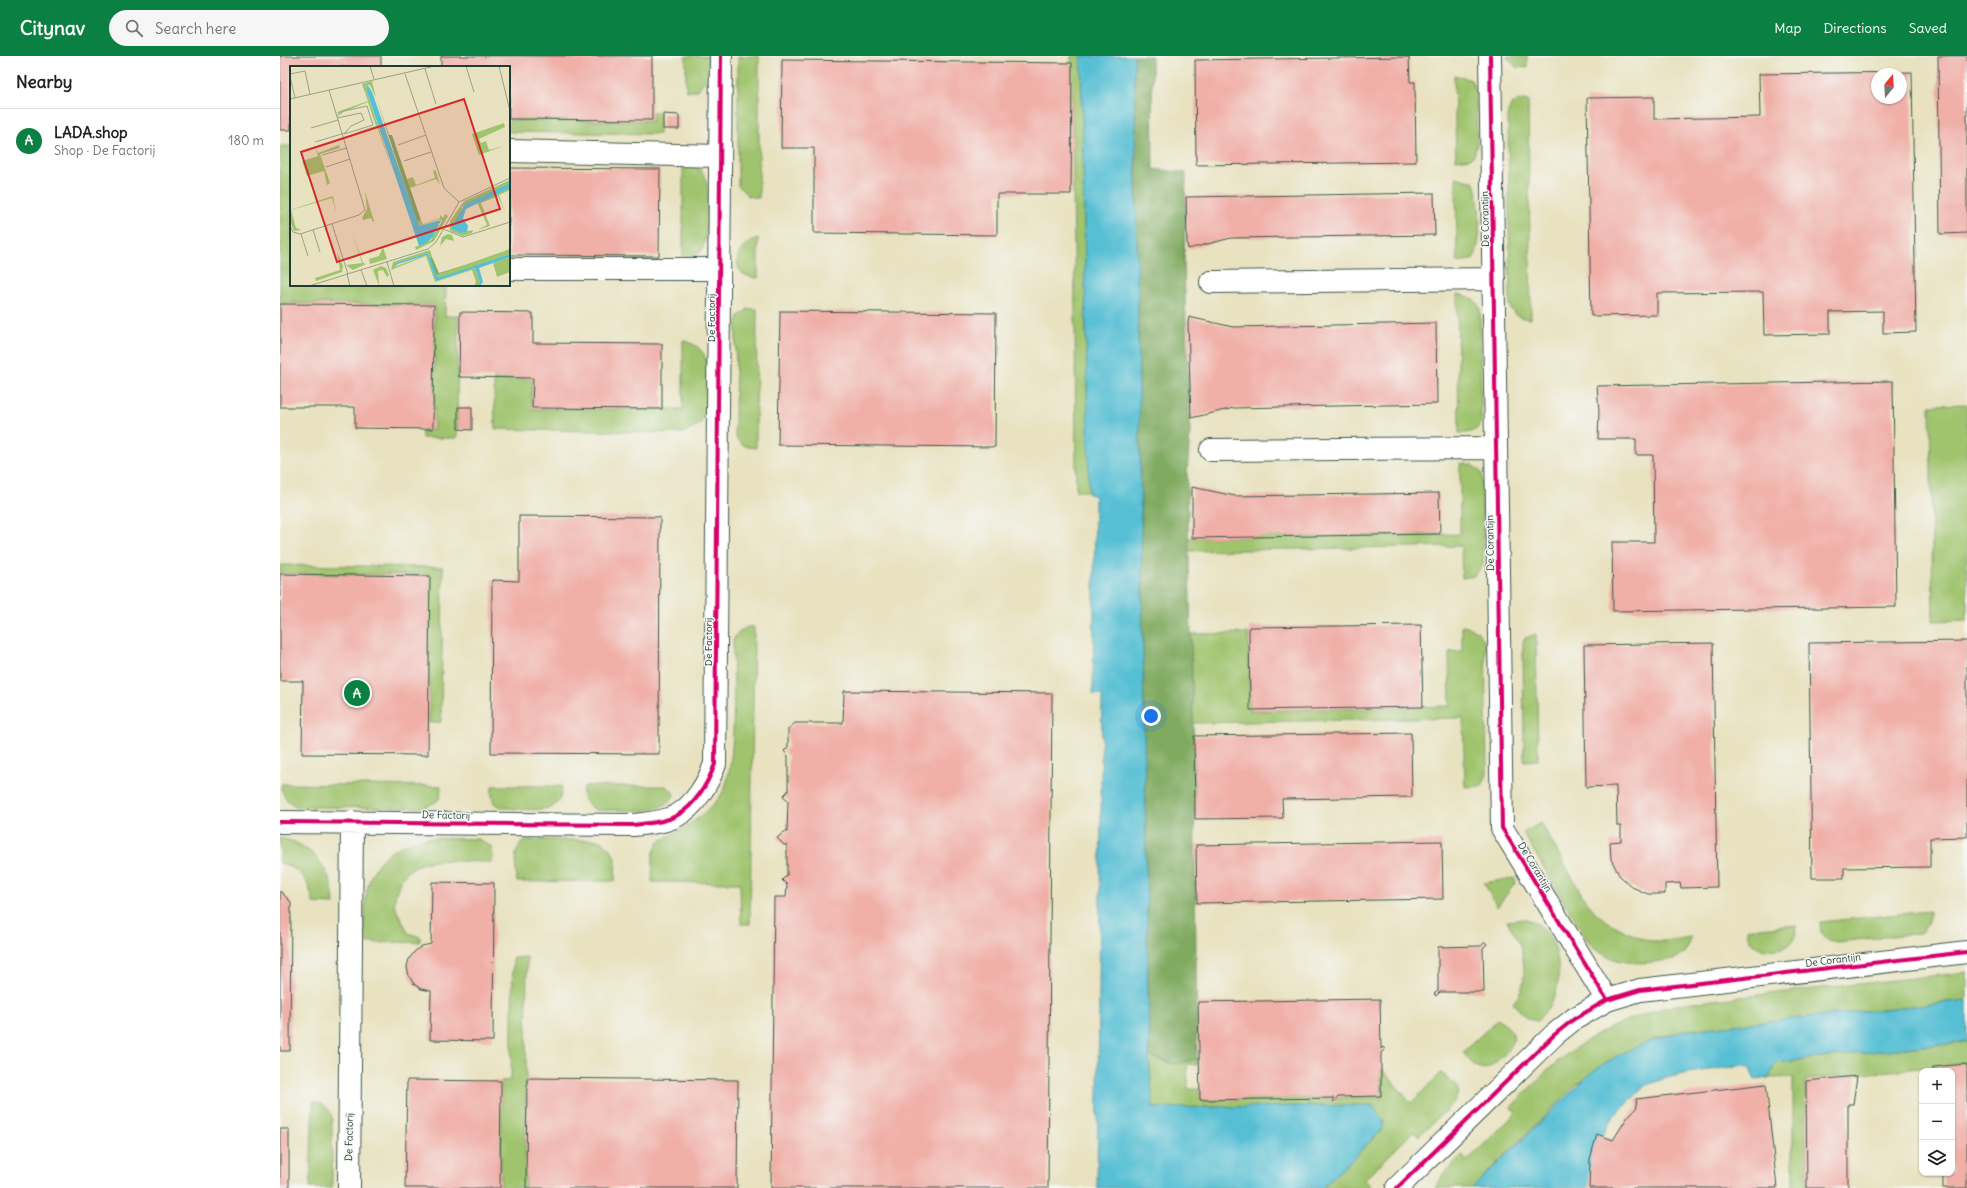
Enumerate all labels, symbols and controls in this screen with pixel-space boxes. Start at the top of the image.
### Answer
search box [109,10,389,46]
text: Citynav [20,16,85,40]
icon: search [123,17,145,39]
text: Search here [155,19,236,38]
text: Map [1774,19,1801,37]
text: Directions [1823,19,1887,37]
text: Saved [1909,19,1947,37]
inset map [290,66,510,286]
north arrow [1871,68,1907,104]
text: Nearby [16,71,72,93]
text: LADA.shop [54,123,128,142]
text: A [25,132,33,149]
text: 180 m [228,132,264,149]
text: Shop · De Factorij [54,142,155,159]
street label: De Corantijn [1478,191,1492,247]
street label: De Factorij [705,294,718,342]
street label: De Corantijn [1483,515,1497,571]
street label: De Factorij [702,618,715,666]
pin: A [344,678,370,708]
your location [1141,706,1161,726]
street label: De Factorij [422,808,470,822]
street label: De Corantijn [1515,840,1555,895]
street label: De Corantijn [1804,950,1862,970]
map controls [1919,1068,1955,1176]
button: + [1919,1068,1955,1104]
button: − [1919,1104,1955,1140]
street label: De Factorij [342,1113,356,1161]
button: layers [1919,1140,1955,1176]

